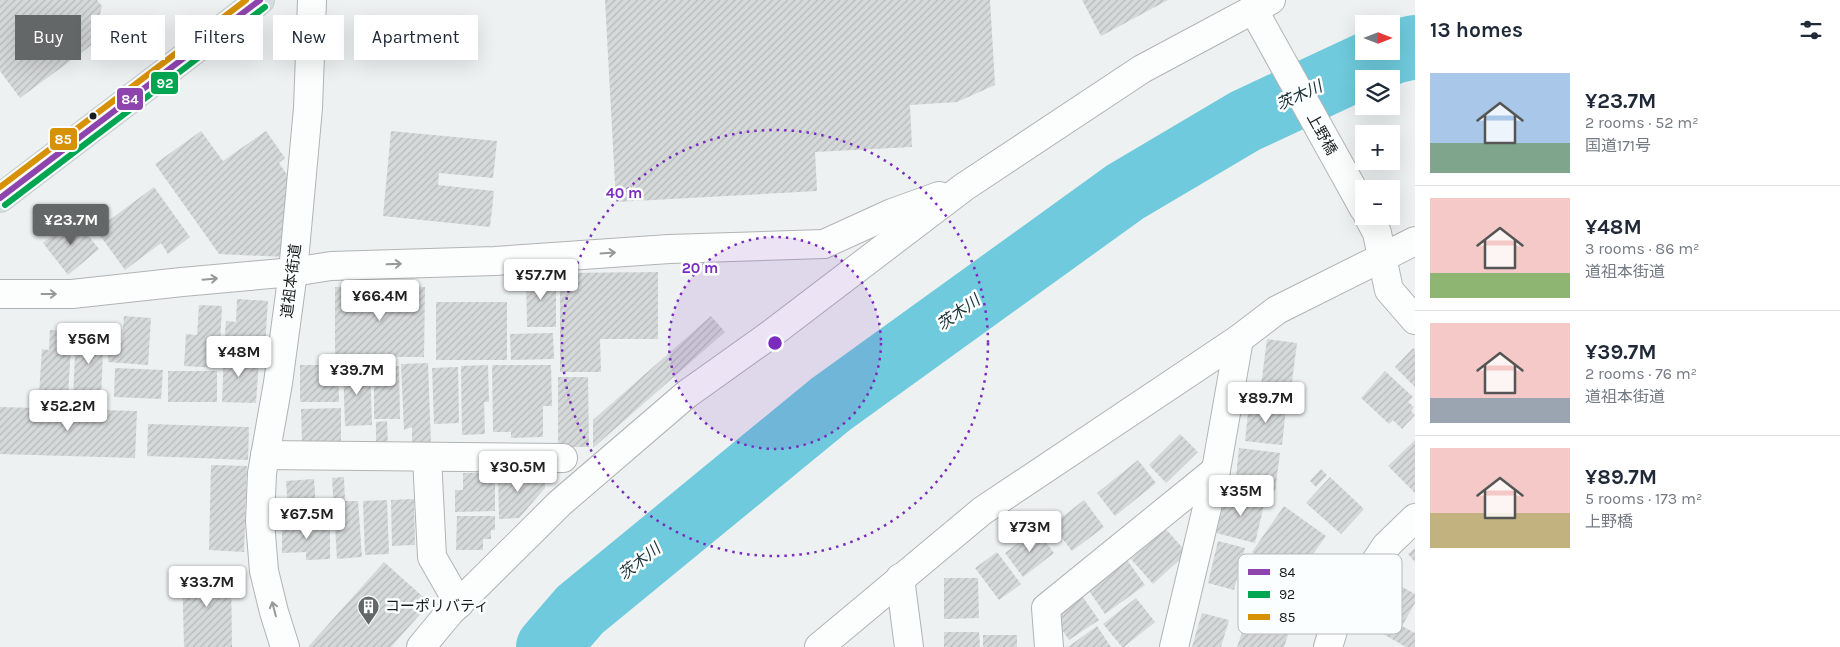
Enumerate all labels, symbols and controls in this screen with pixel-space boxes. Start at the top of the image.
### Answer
chip: Buy [15,15,81,60]
chip: Rent [91,15,165,60]
chip: Filters [175,15,263,60]
chip: New [273,15,344,60]
chip: Apartment [354,15,478,60]
north arrow [1355,15,1400,60]
map controls [1355,15,1400,225]
icon: filters [1797,16,1825,44]
text: 13 homes [1430,18,1523,42]
button: layers [1355,70,1400,115]
line badge: 92 [150,71,179,95]
text: 92 [156,75,174,92]
water label: 茨木川 [1273,76,1327,114]
line badge: 84 [116,87,144,111]
text: ¥23.7M [1585,89,1656,113]
text: 84 [121,91,139,108]
icon: home [1470,93,1530,153]
street label: 上野橋 [1303,110,1341,158]
unlabelled marker [88,111,98,121]
text: 2 rooms · 52 m² [1585,113,1699,132]
button: + [1355,125,1400,170]
line badge: 85 [49,127,78,151]
text: 85 [54,131,72,148]
text: 国道171号 [1585,136,1651,155]
button: − [1355,180,1400,225]
text: 40 m [606,184,642,202]
pin: ¥23.7M [30,204,112,246]
text: ¥23.7M [44,210,98,229]
text: ¥48M [1585,215,1642,239]
icon: home [1470,218,1530,278]
text: 3 rooms · 86 m² [1585,239,1700,258]
street label: 道祖本街道 [277,243,305,319]
one-way arrow [600,249,616,258]
pin: ¥57.7M [500,258,582,301]
one-way arrow [385,259,401,269]
text: 20 m [682,259,718,277]
text: 道祖本街道 [1585,262,1665,281]
text: ¥57.7M [515,265,567,284]
one-way arrow [202,275,218,284]
pin: ¥66.4M [339,280,421,322]
text: ¥66.4M [352,286,408,305]
one-way arrow [40,289,57,299]
water label: 茨木川 [933,289,985,334]
pin: ¥56M [59,322,119,365]
text: ¥56M [68,329,110,348]
centre of rings [766,334,784,352]
pin: ¥48M [209,336,269,378]
text: ¥39.7M [1585,340,1657,364]
text: ¥48M [217,342,261,361]
icon: home [1470,343,1530,403]
pin: ¥39.7M [316,354,398,396]
text: ¥39.7M [330,360,384,379]
text: 2 rooms · 76 m² [1585,364,1697,383]
pin: ¥89.7M [1225,382,1307,424]
text: 道祖本街道 [1585,387,1665,406]
text: ¥89.7M [1239,388,1293,407]
pin: ¥52.2M [27,390,109,432]
text: ¥52.2M [40,396,96,415]
pin: ¥30.5M [477,450,559,493]
text: ¥30.5M [490,457,546,476]
text: ¥89.7M [1585,465,1657,489]
icon: home [1470,468,1530,528]
pin: ¥35M [1211,474,1271,517]
text: ¥35M [1220,481,1262,500]
text: 5 rooms · 173 m² [1585,489,1702,508]
pin: ¥67.5M [266,498,348,540]
text: ¥67.5M [280,504,334,523]
pin: ¥73M [1000,510,1060,553]
text: 上野橋 [1585,512,1633,531]
text: ¥73M [1009,517,1051,536]
water label: 茨木川 [615,538,665,584]
legend [1238,554,1402,634]
text: 84 [1279,564,1296,581]
pin: ¥33.7M [166,566,248,608]
text: ¥33.7M [180,572,234,591]
text: 92 [1279,586,1295,603]
building icon: コーポリバティ [357,594,381,625]
place label: コーポリバティ [385,597,489,615]
one-way arrow [268,602,278,618]
text: 85 [1279,609,1296,626]

